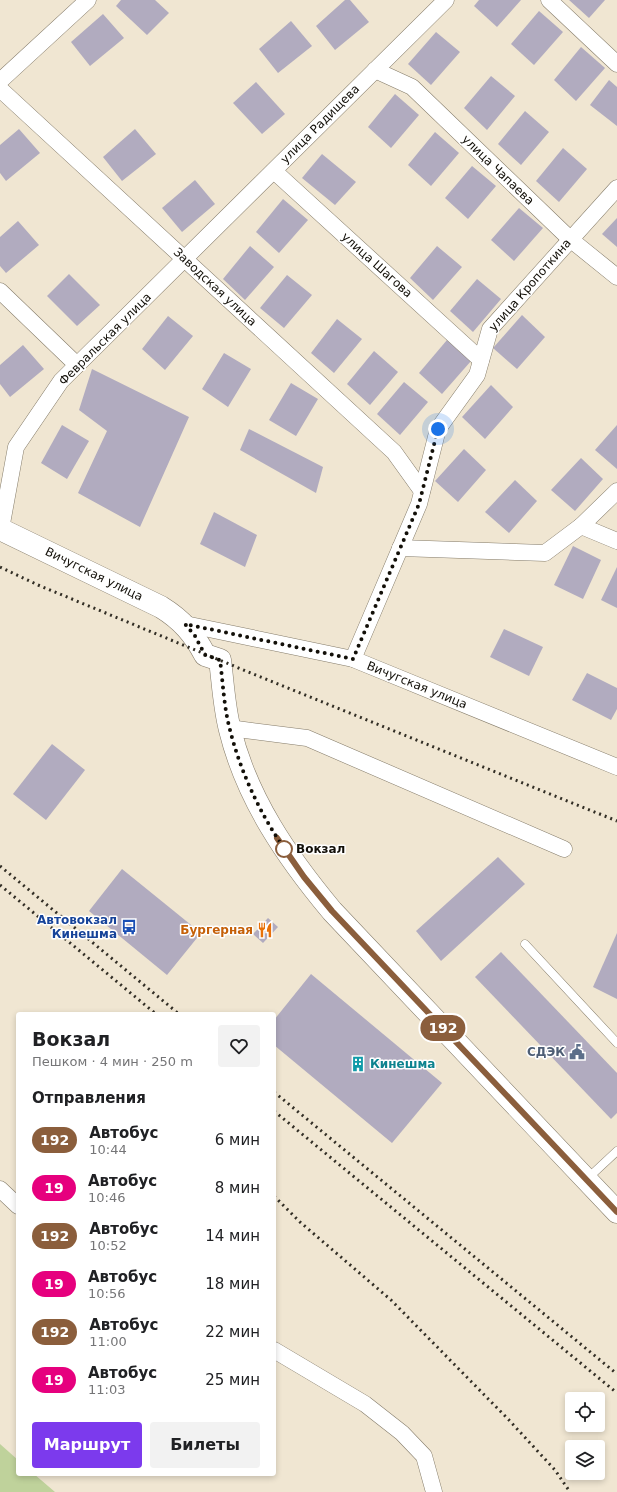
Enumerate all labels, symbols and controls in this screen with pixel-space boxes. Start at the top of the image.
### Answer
street label: улица Радищева [278,82,362,166]
street label: улица Чапаева [459,132,537,208]
street label: улица Шагова [339,230,415,300]
street label: улица Кропоткина [486,236,574,334]
street label: Заводская улица [171,245,259,329]
street label: Февральская улица [56,290,154,388]
your location [428,419,448,439]
street label: Вичугская улица [43,544,145,604]
street label: Вичугская улица [365,658,469,712]
marker: Вокзал [275,840,293,858]
place label: Вокзал [296,842,345,856]
place label: Автовокзал Кинешма [37,913,117,941]
bus stop icon: Автовокзал Кинешма [120,918,138,936]
restaurant icon: Бургерная [256,921,274,939]
place label: Бургерная [180,923,253,937]
line badge: 192 [420,1015,466,1041]
text: 192 [428,1020,458,1036]
button: heart [218,1025,260,1067]
text: Вокзал [32,1028,110,1050]
public building icon: СДЭК [568,1043,586,1061]
place label: СДЭК [527,1045,565,1059]
text: Пешком · 4 мин · 250 m [32,1054,193,1069]
building icon: Кинешма [349,1055,367,1073]
place label: Кинешма [370,1057,435,1071]
text: Отправления [32,1089,146,1107]
text: Автобус [89,1124,158,1142]
text: 6 мин [215,1131,260,1149]
text: 192 [40,1132,69,1148]
text: 10:44 [89,1142,127,1157]
text: Автобус [88,1172,157,1190]
text: 8 мин [215,1179,260,1197]
text: 19 [44,1180,64,1196]
text: 10:46 [88,1190,125,1205]
text: Автобус [89,1220,158,1238]
text: 14 мин [205,1227,260,1245]
text: 192 [40,1228,69,1244]
text: 10:52 [89,1238,127,1253]
text: Автобус [88,1268,157,1286]
text: 18 мин [205,1275,260,1293]
text: 19 [44,1276,64,1292]
text: 10:56 [88,1286,125,1301]
text: Автобус [89,1316,158,1334]
text: 22 мин [205,1323,260,1341]
text: 192 [40,1324,69,1340]
text: 11:00 [89,1334,127,1349]
text: Автобус [88,1364,157,1382]
text: 25 мин [205,1371,260,1389]
text: 19 [44,1372,64,1388]
text: 11:03 [88,1382,125,1397]
map controls [565,1392,605,1480]
button: locate [565,1392,605,1432]
button: Маршрут [32,1422,142,1468]
button: Билеты [150,1422,260,1468]
button: layers [565,1440,605,1480]

